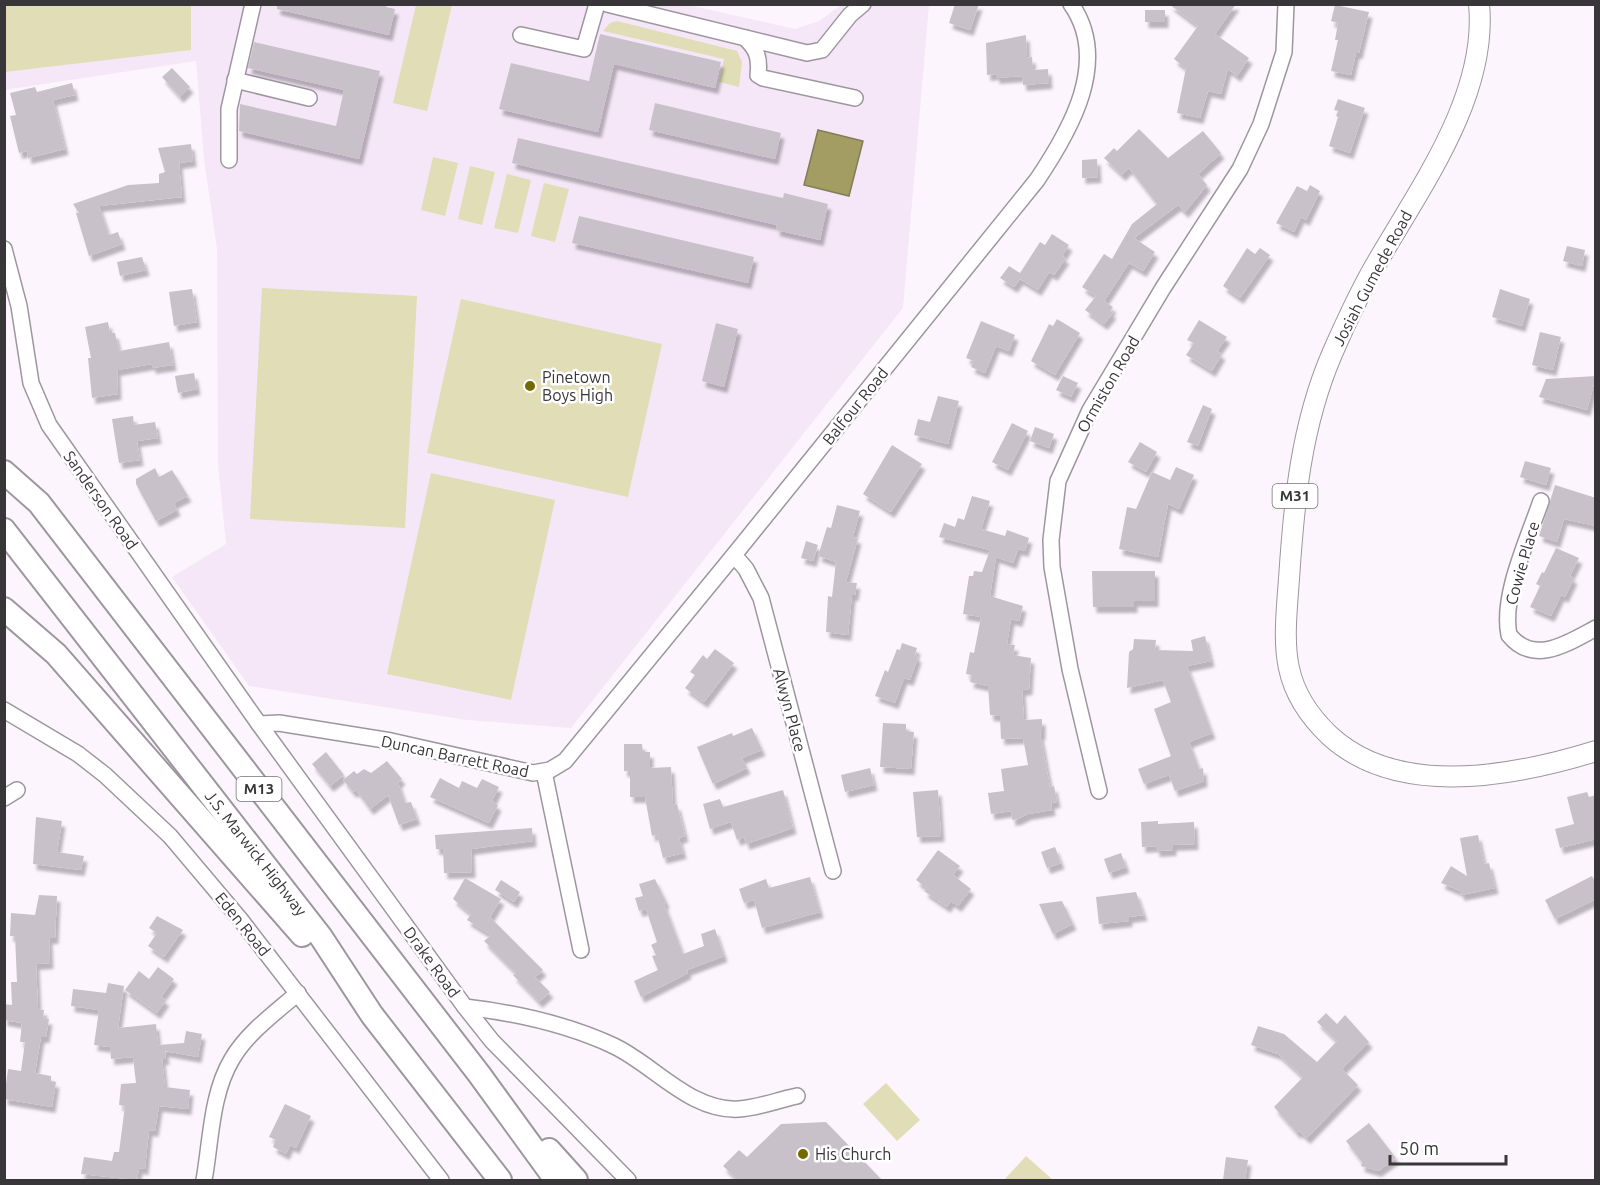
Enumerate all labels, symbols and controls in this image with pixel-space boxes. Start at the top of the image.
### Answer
street label: Josiah Gumede Road [1329,207,1415,349]
street label: Ormiston Road [1073,333,1143,435]
street label: Balfour Road [819,364,891,448]
place label: Pinetown Boys High [542,368,613,404]
marker: Pinetown Boys High [523,379,537,393]
street label: Sanderson Road [60,447,142,553]
road number: M31 [1272,484,1318,508]
street label: Cowie Place [1501,519,1543,607]
street label: Alwyn Place [770,666,810,754]
street label: Duncan Barrett Road [380,732,530,780]
road number: M13 [236,777,282,801]
street label: J.S. Marwick Highway [202,787,311,919]
street label: Eden Road [212,889,274,959]
street label: Drake Road [400,923,464,1001]
scale bar [1390,1128,1506,1166]
text: 50 m [1399,1138,1439,1158]
place label: His Church [815,1145,891,1163]
marker: His Church [796,1147,810,1161]

